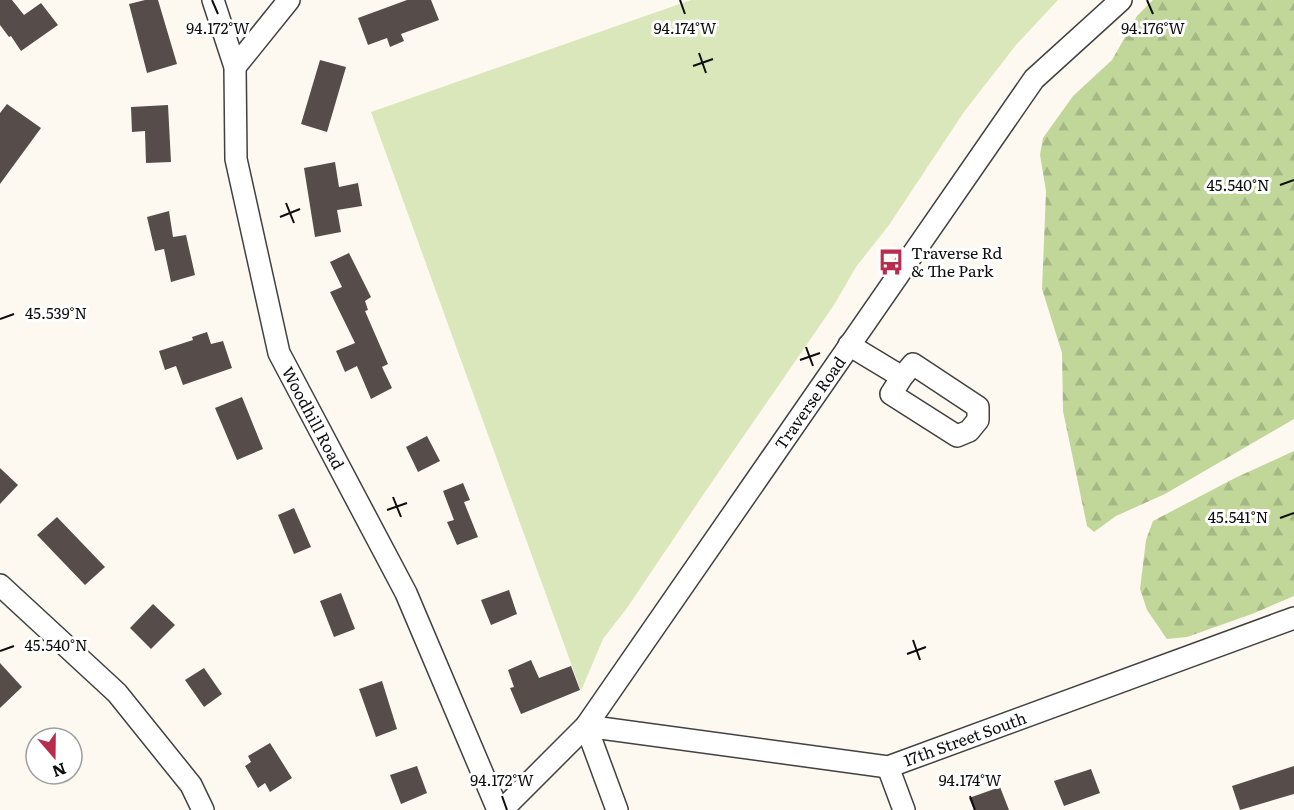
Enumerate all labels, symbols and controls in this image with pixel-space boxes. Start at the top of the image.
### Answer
text: 94.172°W [186,16,250,39]
text: 94.174°W [654,16,717,39]
text: 94.176°W [1121,16,1185,39]
text: 45.540°N [1207,173,1269,196]
place label: Traverse Rd & The Park [911,240,1003,282]
bus stop icon: Traverse Rd & The Park [876,247,906,277]
text: 45.539°N [25,301,87,324]
street label: Traverse Road [768,351,850,454]
street label: Woodhill Road [277,362,351,473]
text: 45.541°N [1208,505,1268,528]
text: 45.540°N [25,633,87,656]
street label: 17th Street South [900,705,1030,771]
north arrow [24,726,84,786]
text: N [49,757,70,785]
text: 94.172°W [470,768,534,791]
text: 94.174°W [939,768,1002,791]

